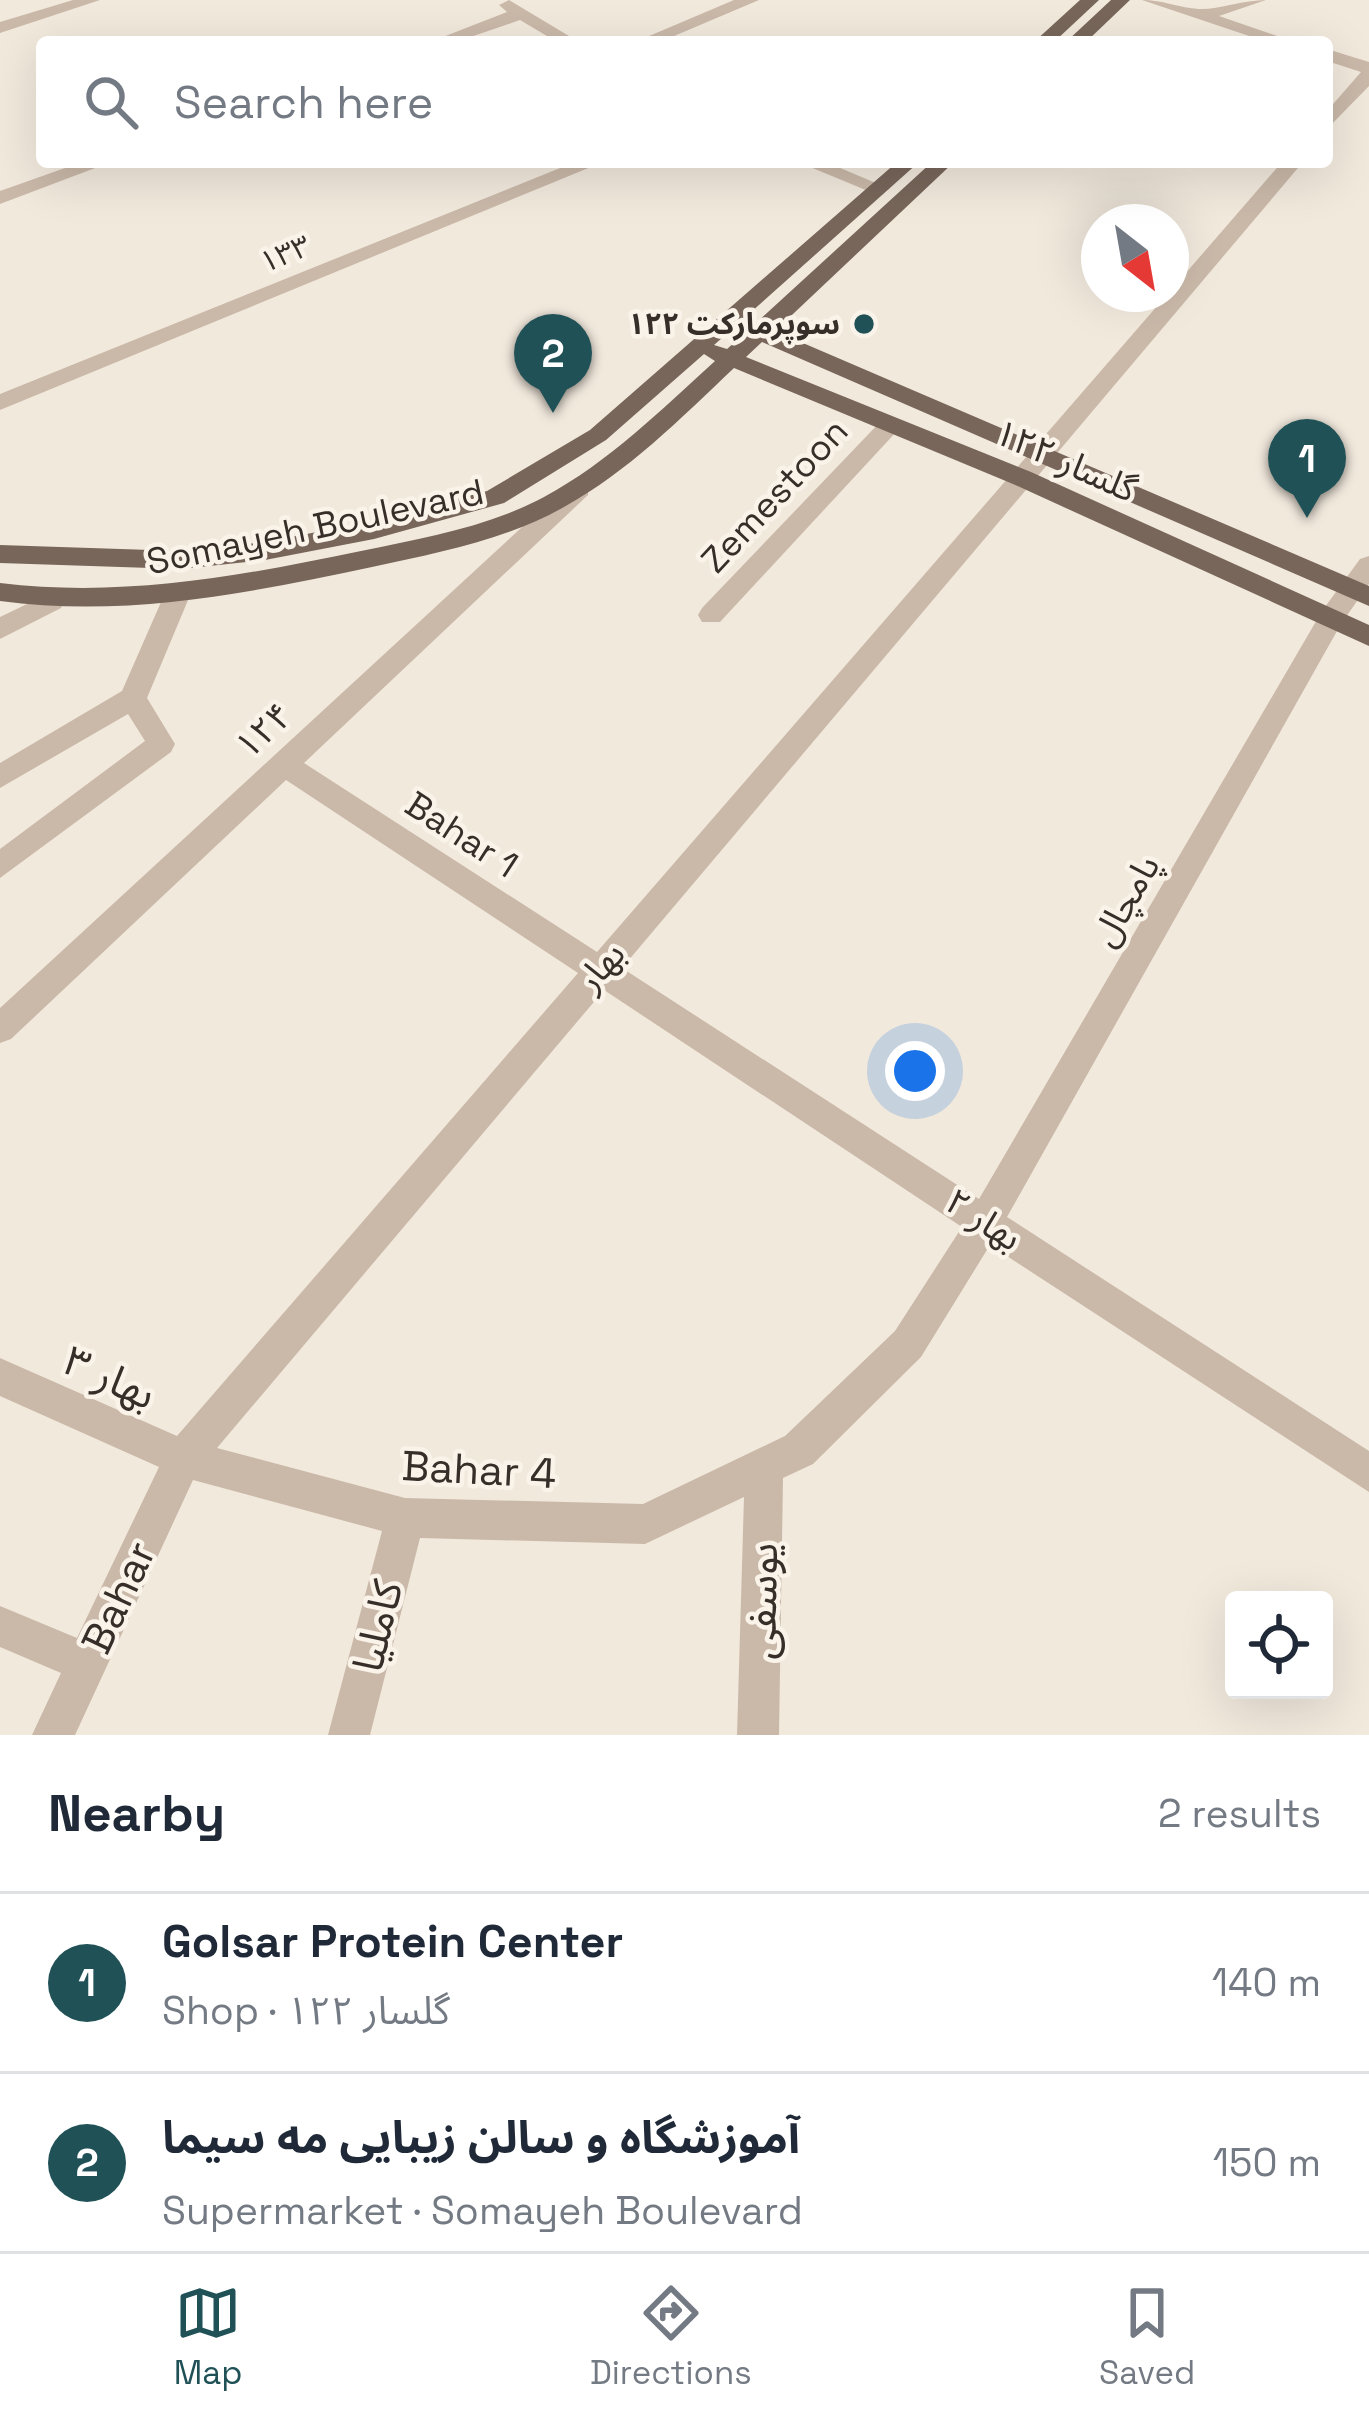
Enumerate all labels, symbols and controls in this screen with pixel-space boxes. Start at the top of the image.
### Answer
search box [36,36,1333,168]
icon: search [78,69,144,135]
text: Search here [174,74,433,131]
north arrow [1081,204,1189,312]
street label: ۱۳۳ [254,226,316,281]
place label: سوپرمارکت ۱۲۲ [628,304,840,344]
marker: سوپرمارکت ۱۲۲ [851,311,877,337]
pin: 2 [514,314,592,413]
street label: Zemestoon [691,409,858,583]
street label: گلسار ۱۲۲ [987,409,1145,513]
pin: 1 [1268,419,1346,518]
street label: Somayeh Boulevard [143,469,488,585]
street label: ۱۲۴ [225,693,302,769]
street label: Bahar 1 [396,781,526,888]
street label: پامچال [1081,846,1171,955]
street label: بهار [566,932,635,1002]
your location [885,1041,945,1101]
street label: بهار ۲ [937,1178,1030,1261]
street label: بهار ۳ [56,1334,164,1421]
street label: Bahar 4 [400,1439,558,1500]
street label: Bahar [70,1533,167,1662]
street label: یوسفی [734,1542,789,1660]
street label: کاملیا [341,1574,415,1677]
map controls [1225,1591,1333,1699]
button: locate [1225,1591,1333,1699]
text: Nearby [48,1781,225,1846]
text: 2 results [1158,1789,1321,1838]
text: Golsar Protein Center [162,1913,623,1970]
text: 1 [78,1958,96,2007]
text: 140 m [1212,1958,1321,2007]
text: Shop · گلسار ۱۲۲ [162,1986,450,2035]
text: آموزشگاه و سالن زیبایی مه سیما [162,2109,800,2166]
text: 2 [75,2138,99,2187]
text: 150 m [1213,2138,1321,2187]
text: Supermarket · Somayeh Boulevard [162,2186,803,2235]
tab: Map [174,2280,242,2394]
tab: Directions [590,2280,752,2394]
tab: Saved [1099,2280,1195,2394]

